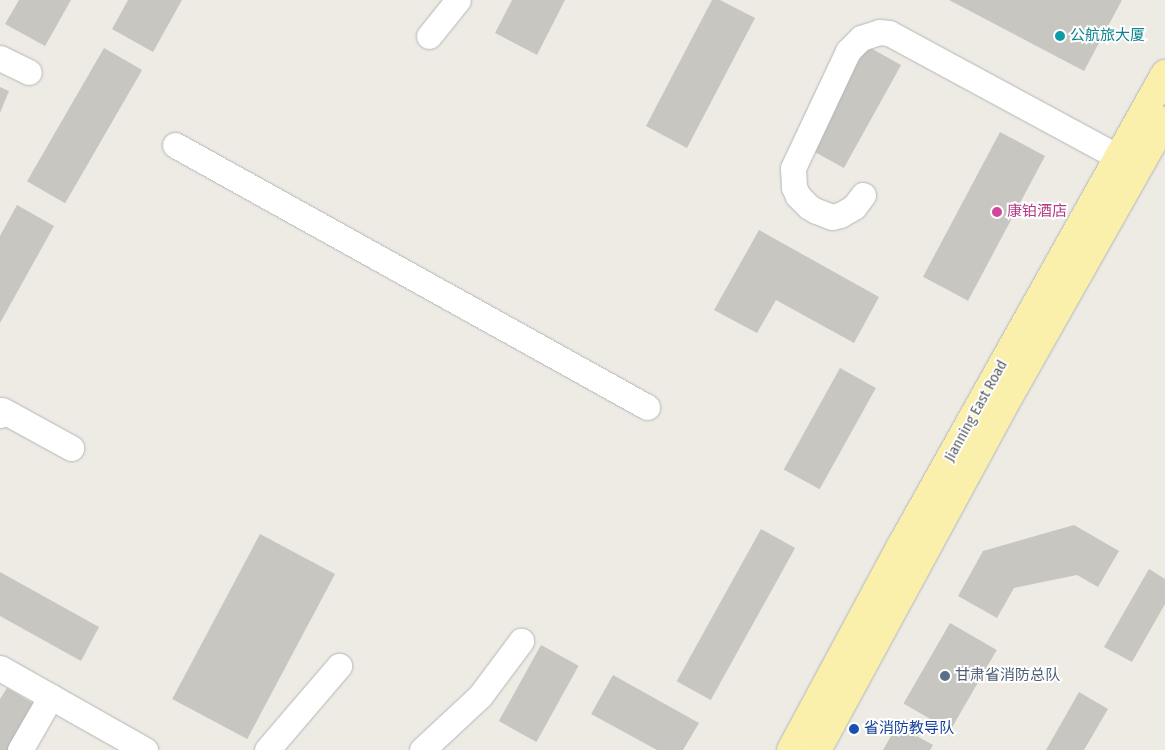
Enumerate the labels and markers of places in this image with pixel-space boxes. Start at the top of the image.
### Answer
place label: 公航旅大厦 [1070,27,1145,45]
marker: 公航旅大厦 [1054,30,1066,42]
place label: 康铂酒店 [1007,203,1067,221]
marker: 康铂酒店 [991,206,1003,218]
place label: 甘肃省消防总队 [955,667,1060,685]
marker: 甘肃省消防总队 [939,670,951,682]
place label: 省消防教导队 [864,720,954,738]
marker: 省消防教导队 [848,723,860,735]

